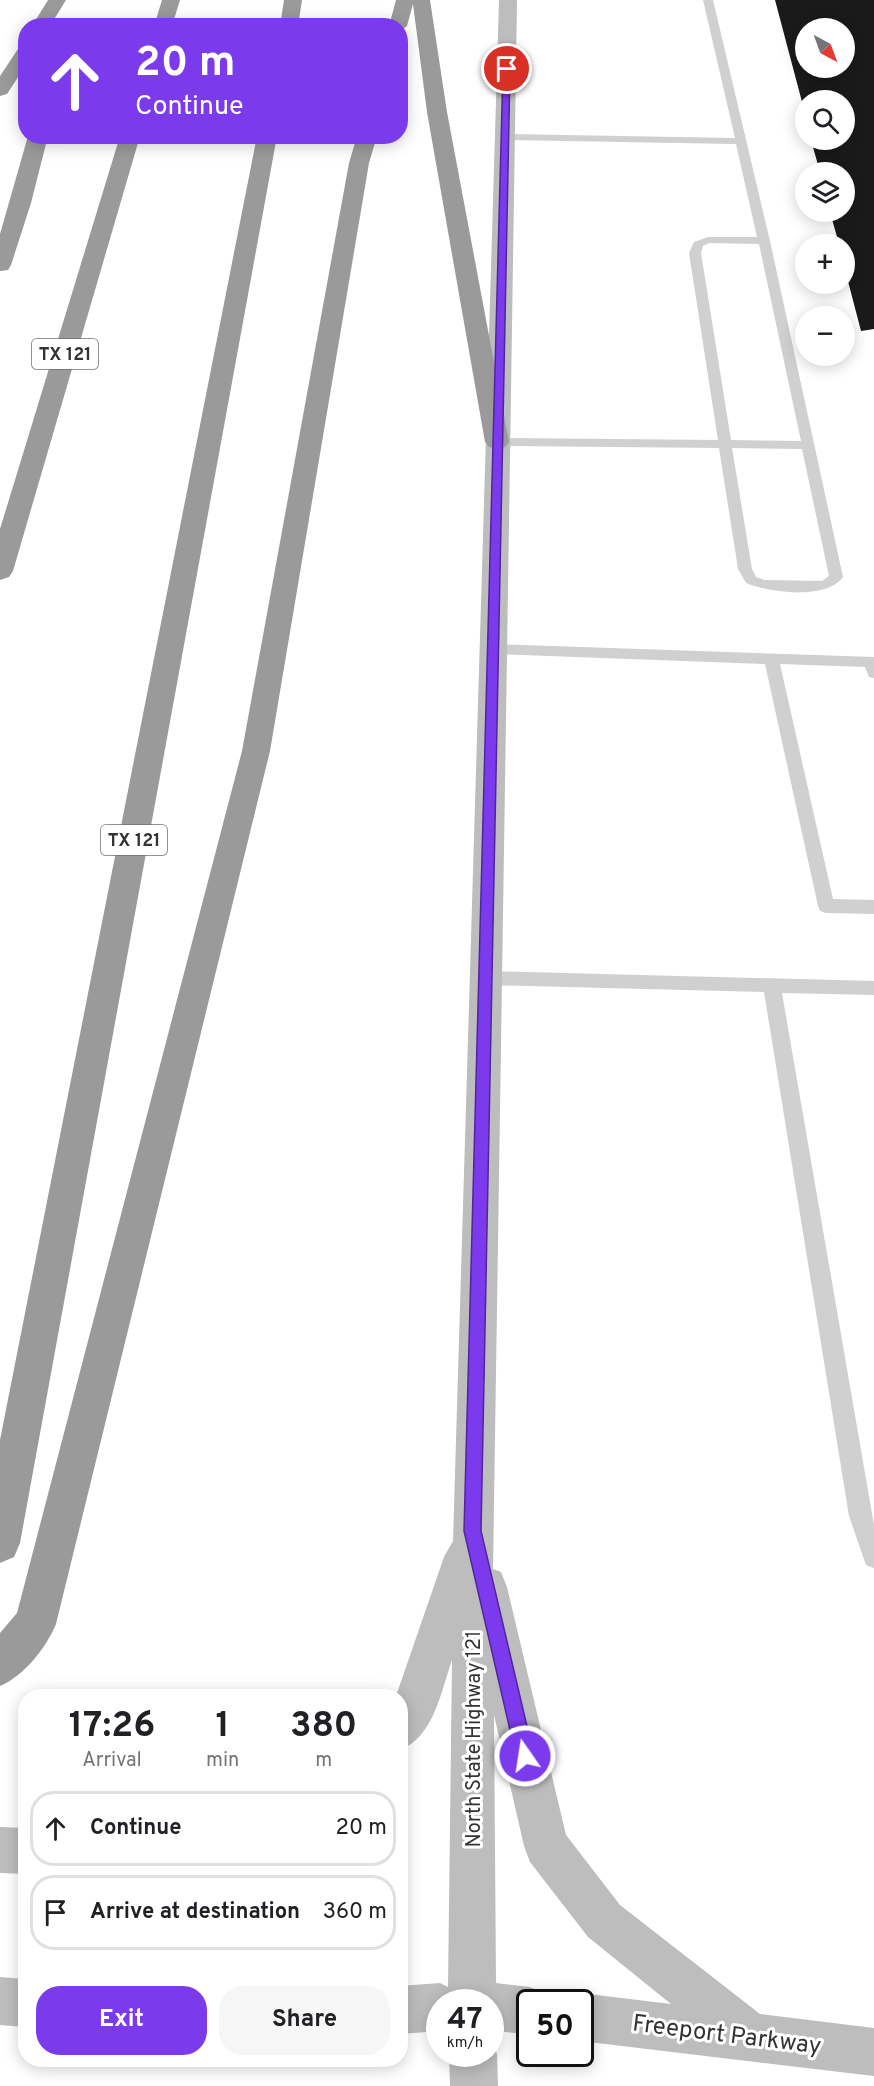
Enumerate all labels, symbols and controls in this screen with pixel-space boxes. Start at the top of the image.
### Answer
north arrow [795,18,855,78]
map controls [795,18,855,366]
text: 20 m [135,38,236,91]
icon: ahead [36,42,114,120]
pin [481,43,532,94]
icon: arrive [490,52,523,85]
text: Continue [135,90,244,124]
button: search [795,90,855,150]
button: layers [795,162,855,222]
button: + [795,234,855,294]
button: − [795,306,855,366]
road number: TX 121 [32,339,98,369]
road number: TX 121 [101,825,167,855]
street label: North State Highway 121 [462,1630,488,1848]
text: 17:26 [69,1704,155,1750]
text: 1 [215,1704,230,1750]
text: 380 [290,1704,357,1750]
position arrow [493,1724,557,1788]
text: Arrival [82,1748,142,1774]
text: min [206,1748,239,1774]
text: m [315,1748,332,1774]
icon: ahead [39,1812,72,1845]
text: Continue [90,1815,181,1842]
text: 20 m [336,1815,387,1842]
icon: arrive [39,1896,72,1929]
text: Arrive at destination [90,1899,300,1926]
text: 360 m [323,1899,387,1926]
button: Exit [36,1986,207,2055]
button: Share [219,1986,390,2055]
speed limit sign: 50 [516,1989,594,2067]
text: 47 [447,2002,483,2039]
street label: Freeport Parkway [631,2010,823,2062]
text: km/h [447,2034,483,2053]

